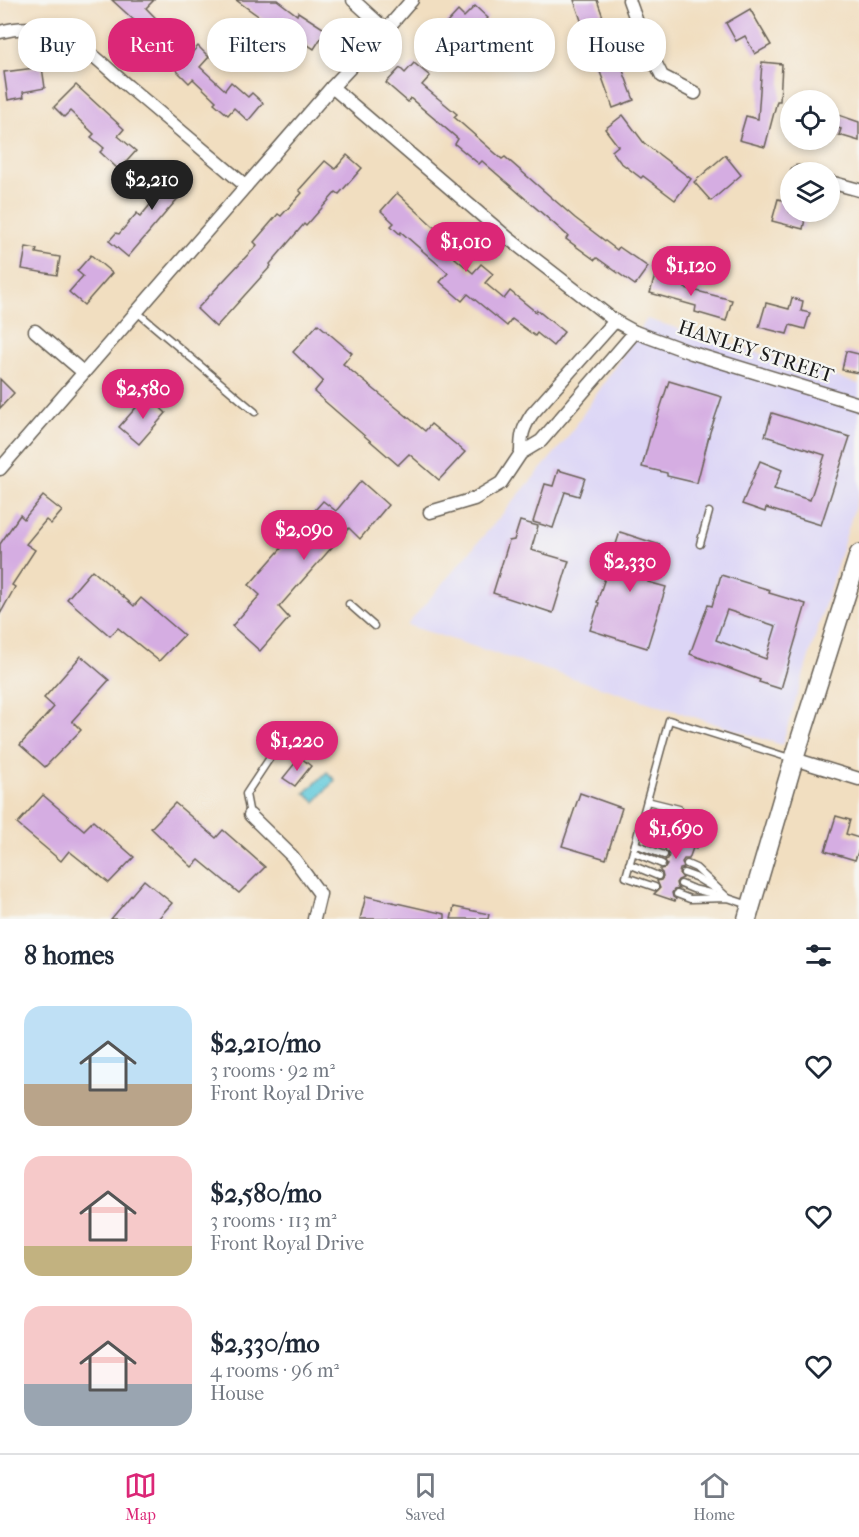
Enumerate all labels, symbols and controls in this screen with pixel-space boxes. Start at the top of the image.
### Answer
chip: Buy [18,18,96,72]
chip: Rent [108,18,195,72]
chip: Filters [207,18,307,72]
chip: New [319,18,402,72]
chip: Apartment [414,18,555,72]
chip: House [567,18,666,72]
map controls [780,90,840,222]
button: locate [780,90,840,150]
pin: $2,210 [103,160,201,211]
button: layers [780,162,840,222]
text: $2,210 [125,168,179,191]
pin: $1,010 [417,222,515,273]
text: $1,010 [440,230,492,253]
pin: $1,120 [642,246,740,297]
text: $1,120 [666,254,716,277]
street label: HANLEY STREET [675,315,837,388]
pin: $2,580 [94,369,192,420]
text: $2,580 [116,377,170,400]
pin: $2,090 [255,510,353,561]
text: $2,090 [275,518,333,541]
pin: $2,330 [581,542,679,593]
text: $2,330 [604,550,656,573]
pin: $1,220 [248,721,346,772]
text: $1,220 [270,729,324,752]
pin: $1,690 [627,809,725,860]
text: $1,690 [649,817,703,840]
icon: filters [802,939,835,972]
text: 8 homes [24,940,114,971]
text: $2,210/mo [210,1028,321,1059]
icon: home [72,1030,144,1102]
icon: heart [802,1050,835,1083]
text: 3 rooms · 92 m² [210,1059,335,1082]
text: Front Royal Drive [210,1082,364,1105]
text: $2,580/mo [210,1178,322,1209]
icon: home [72,1180,144,1252]
icon: heart [802,1200,835,1233]
text: 3 rooms · 113 m² [210,1209,337,1232]
text: Front Royal Drive [210,1232,364,1255]
text: $2,330/mo [210,1328,320,1359]
icon: home [72,1330,144,1402]
icon: heart [802,1350,835,1383]
text: 4 rooms · 96 m² [210,1359,339,1382]
text: House [210,1382,264,1405]
tab: Map [124,1469,157,1524]
tab: Saved [405,1469,445,1524]
tab: Home [693,1469,735,1524]

